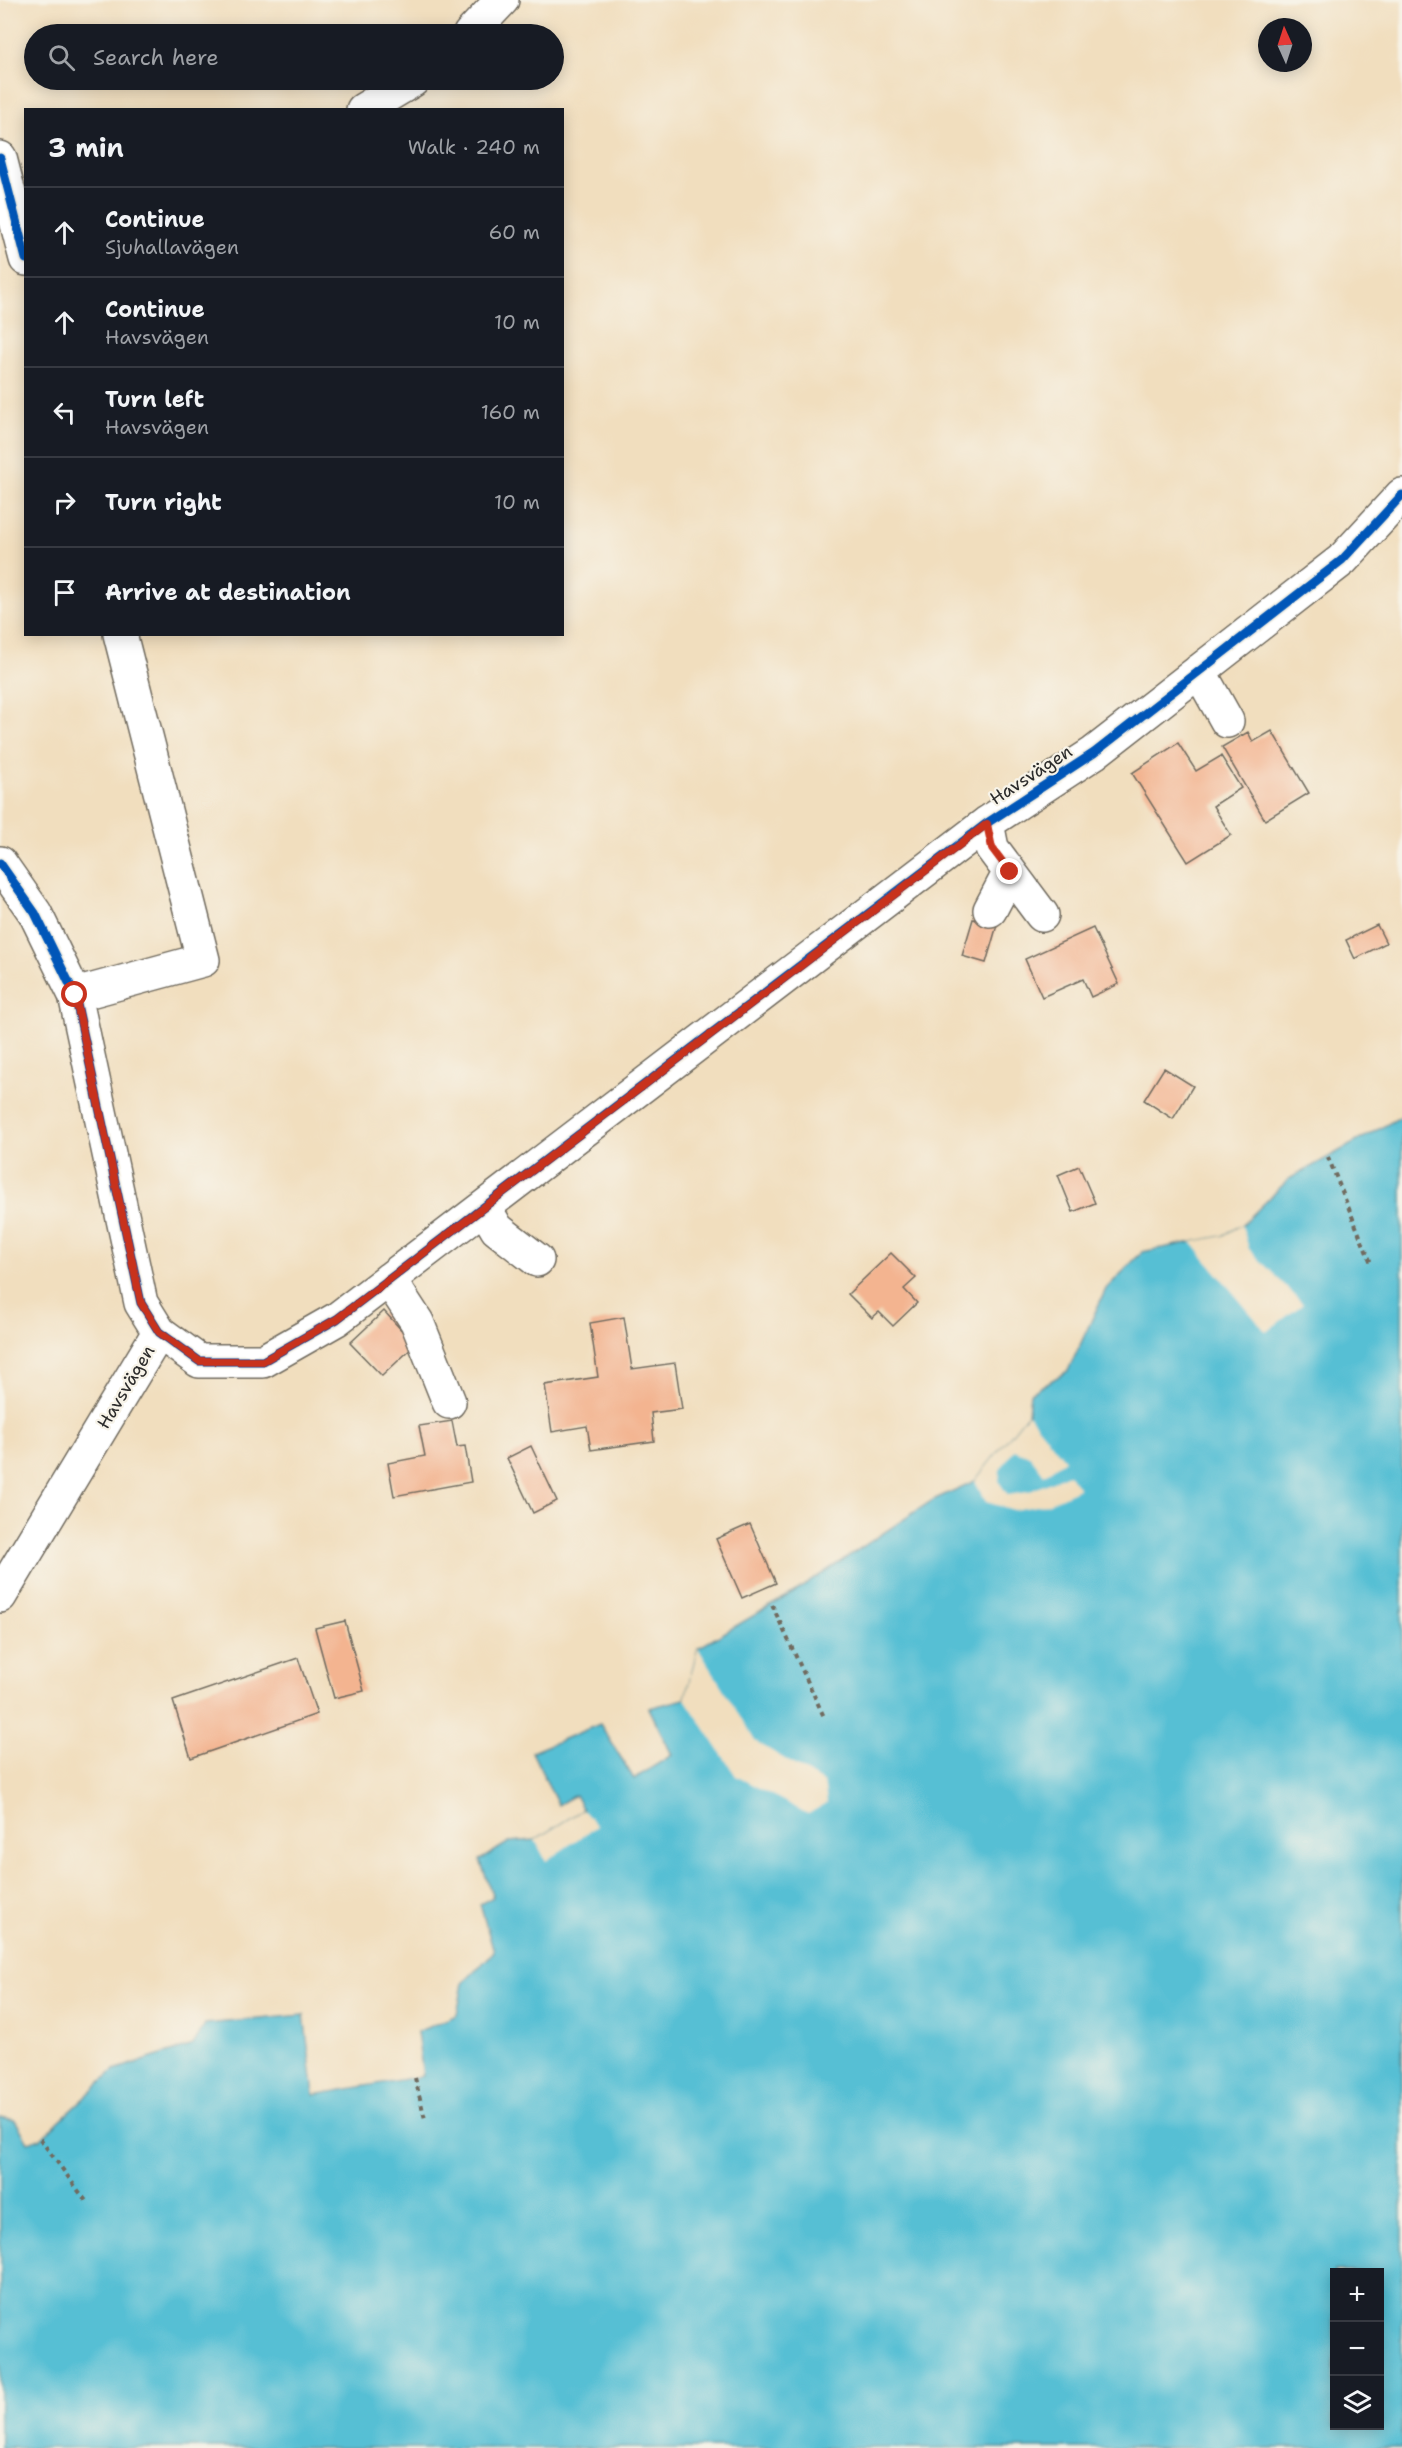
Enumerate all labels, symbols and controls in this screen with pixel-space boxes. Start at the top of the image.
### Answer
north arrow [1258,18,1312,72]
search box [24,24,564,90]
icon: search [45,41,78,74]
text: Search here [93,43,219,72]
text: 3 min [48,130,124,165]
text: Walk · 240 m [408,134,540,160]
text: Continue [105,205,205,234]
icon: ahead [48,216,81,249]
text: 60 m [488,219,540,245]
text: Sjuhallavägen [105,234,239,260]
text: Continue [105,295,205,324]
icon: ahead [48,306,81,339]
text: 10 m [494,309,540,335]
text: Havsvägen [105,324,209,350]
text: Turn left [105,385,204,414]
icon: left [48,396,81,429]
text: 160 m [481,399,540,425]
text: Havsvägen [105,414,209,440]
icon: right [48,486,81,519]
text: Turn right [105,488,222,517]
text: 10 m [494,489,540,515]
icon: arrive [48,576,81,609]
text: Arrive at destination [105,578,351,607]
street label: Havsvägen [985,739,1077,811]
route end [996,858,1022,884]
route start [61,981,87,1007]
street label: Havsvägen [92,1341,160,1433]
map controls [1330,2268,1384,2430]
button: + [1330,2268,1384,2322]
button: − [1330,2322,1384,2376]
button: layers [1330,2376,1384,2430]

